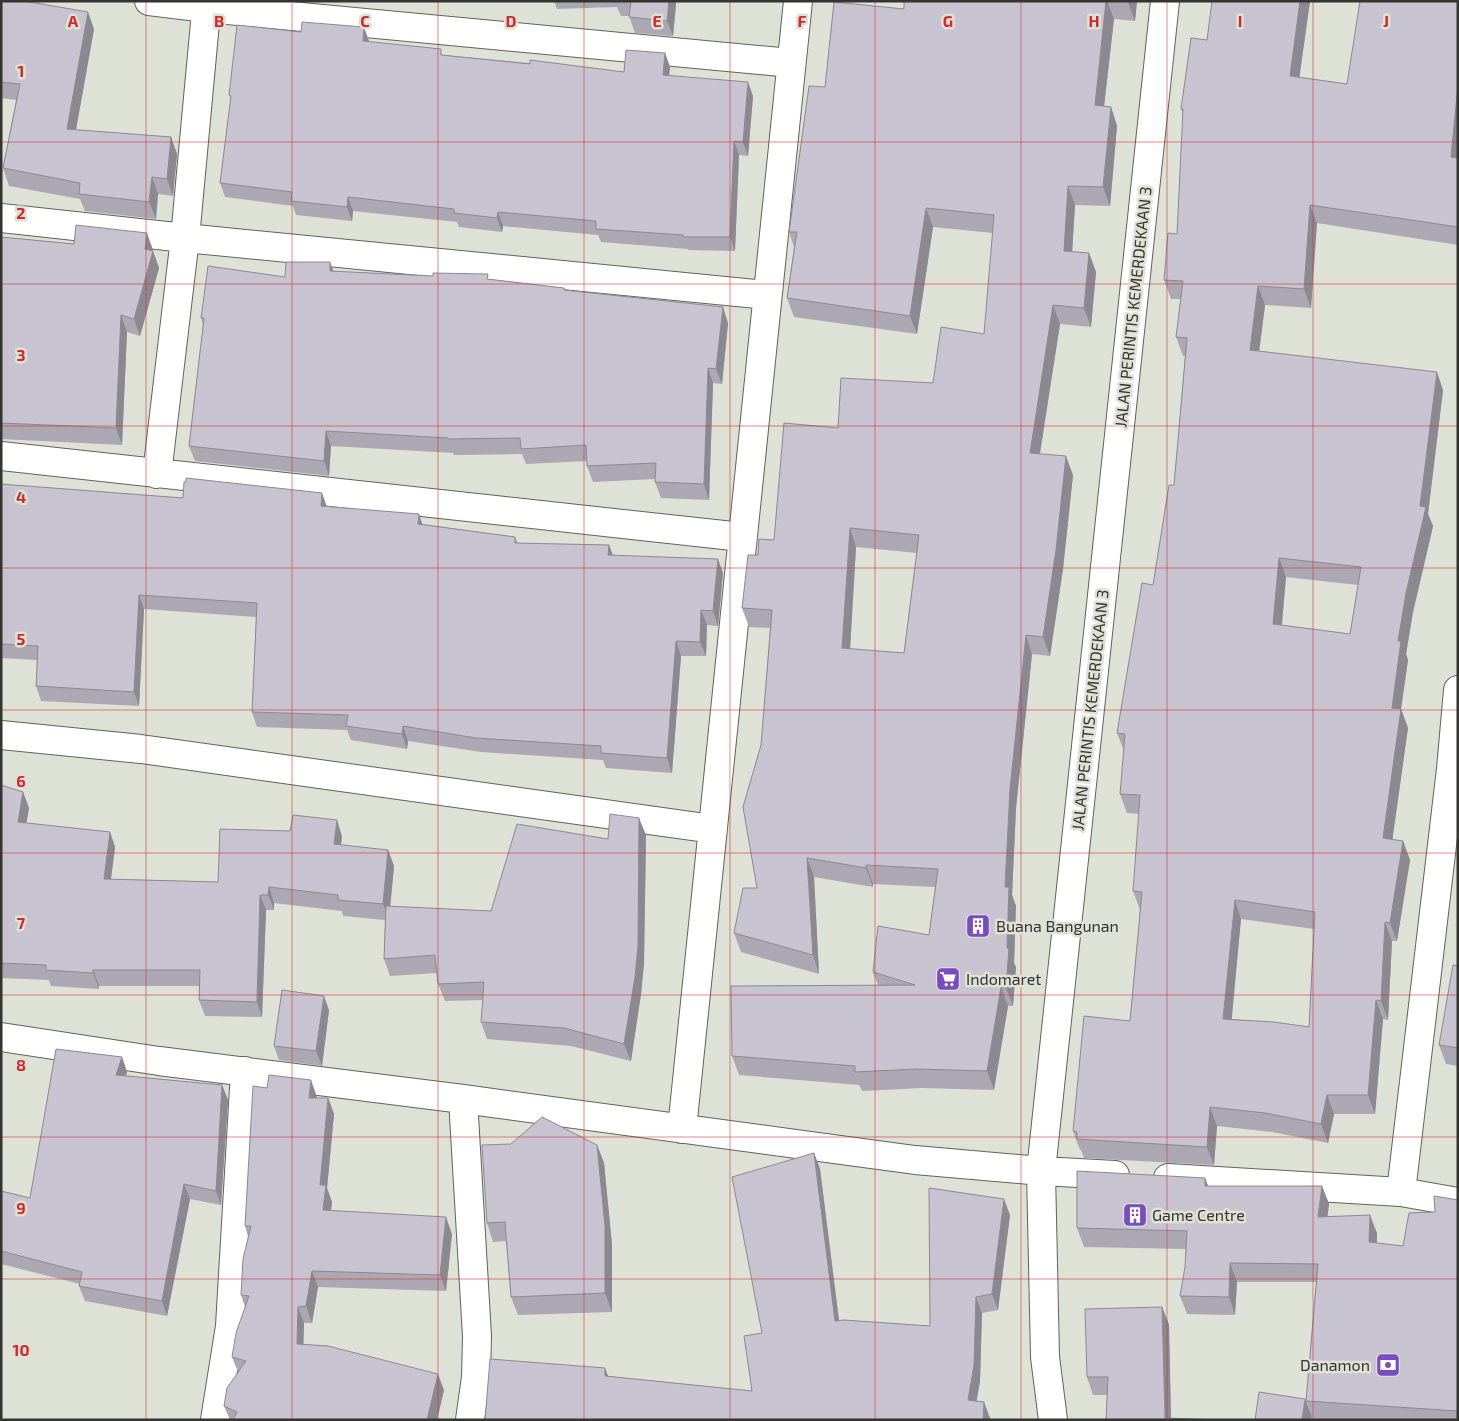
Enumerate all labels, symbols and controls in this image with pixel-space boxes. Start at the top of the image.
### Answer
text: A [68,11,79,30]
text: B [214,11,224,30]
text: C [360,11,370,30]
text: D [506,11,517,30]
text: E [652,11,662,30]
text: F [798,11,807,30]
text: G [943,11,953,30]
text: H [1088,11,1100,30]
text: I [1238,11,1242,30]
text: J [1383,11,1389,30]
text: 1 [18,61,24,80]
street label: JALAN PERINTIS KEMERDEKAAN 3 [1110,186,1155,428]
text: 2 [16,203,26,222]
text: 3 [16,345,26,364]
text: 4 [16,487,26,506]
street label: JALAN PERINTIS KEMERDEKAAN 3 [1067,589,1112,831]
text: 5 [17,629,26,648]
text: 6 [16,771,26,790]
text: 7 [17,913,26,932]
building icon: Buana Bangunan [965,913,991,939]
place label: Buana Bangunan [996,916,1119,935]
supermarket icon: Indomaret [935,966,961,992]
place label: Indomaret [966,969,1041,988]
text: 8 [16,1055,26,1074]
text: 9 [16,1198,26,1217]
building icon: Game Centre [1122,1202,1148,1228]
place label: Game Centre [1152,1205,1245,1224]
text: 10 [12,1340,30,1359]
bank icon: Danamon [1375,1352,1401,1378]
place label: Danamon [1300,1355,1370,1374]

